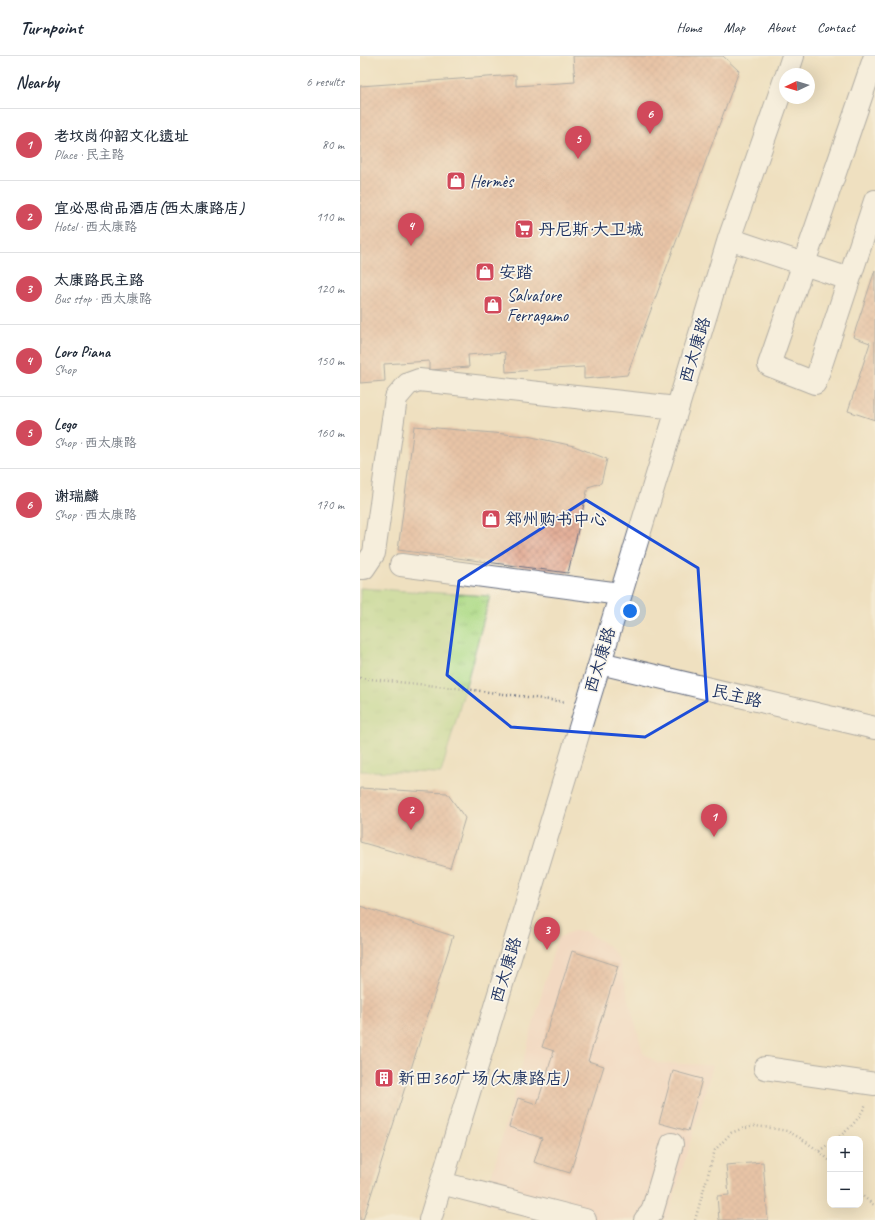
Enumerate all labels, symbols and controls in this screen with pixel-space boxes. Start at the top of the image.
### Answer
text: Turnpoint [20,16,82,40]
text: Home [676,19,702,36]
text: Map [724,19,745,36]
text: About [767,19,795,36]
text: Contact [817,19,855,36]
north arrow [779,68,815,104]
text: Nearby [16,72,59,93]
text: 6 results [306,74,344,90]
pin: 6 [637,101,663,134]
pin: 5 [565,126,591,159]
text: 老坟岗仰韶文化遗址 [54,127,189,146]
text: 1 [26,137,32,153]
text: 80 m [322,137,344,153]
text: Place · 民主路 [54,147,125,163]
shop icon: Hermès [445,170,467,192]
place label: Hermès [470,171,515,192]
text: 宜必思尚品酒店(西太康路店) [54,199,244,218]
text: 2 [26,209,32,225]
text: 110 m [316,209,344,225]
pin: 4 [398,213,424,246]
supermarket icon: 丹尼斯·大卫城 [513,218,535,240]
text: Hotel · 西太康路 [54,219,137,235]
place label: 丹尼斯·大卫城 [538,219,643,240]
shop icon: 安踏 [474,261,496,283]
place label: 安踏 [499,262,533,283]
text: 太康路民主路 [54,271,144,290]
text: 3 [26,281,32,297]
text: 120 m [316,281,344,297]
place label: Salvatore Ferragamo [507,285,569,326]
text: Bus stop · 西太康路 [54,291,152,307]
shop icon: Salvatore Ferragamo [482,294,504,316]
street label: 西太康路 [675,314,715,386]
text: Loro Piana [54,343,110,362]
text: 4 [26,353,32,369]
text: 150 m [316,353,344,369]
text: Shop [54,362,76,378]
text: Lego [54,415,76,434]
text: 5 [26,425,32,441]
text: 160 m [316,425,344,441]
text: Shop · 西太康路 [54,435,137,451]
text: 谢瑞麟 [54,487,99,506]
text: 6 [26,497,32,513]
text: 170 m [316,497,344,513]
text: Shop · 西太康路 [54,507,137,523]
shop icon: 郑州购书中心 [480,508,502,530]
place label: 郑州购书中心 [505,509,607,530]
your location [620,601,640,621]
street label: 西太康路 [580,624,620,696]
street label: 民主路 [710,680,764,712]
pin: 2 [398,797,424,830]
pin: 1 [701,804,727,837]
pin: 3 [534,917,560,950]
street label: 西太康路 [486,934,526,1006]
building icon: 新田360广场(太康路店) [373,1067,395,1089]
place label: 新田360广场(太康路店) [398,1068,570,1089]
map controls [827,1136,863,1208]
button: + [827,1136,863,1172]
button: − [827,1172,863,1208]

